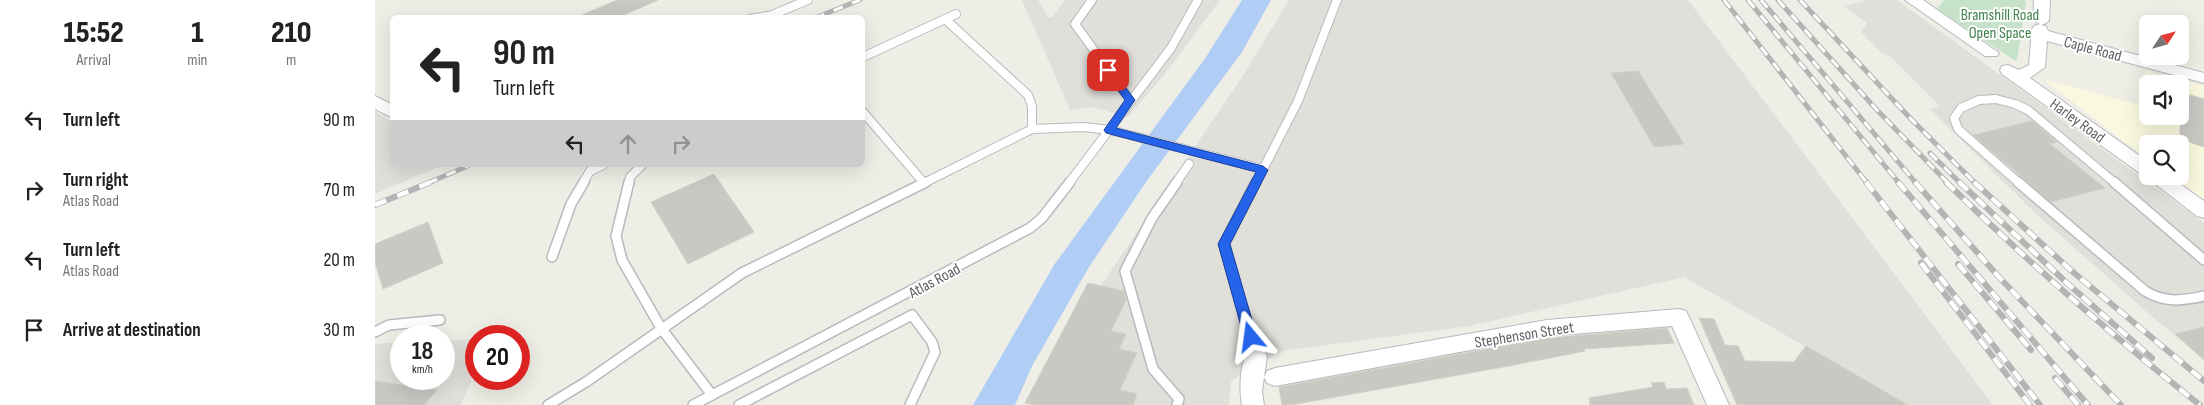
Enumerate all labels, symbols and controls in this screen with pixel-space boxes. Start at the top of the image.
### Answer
park label: Bramshill Road Open Space [1961,6,2039,43]
text: 15:52 [64,15,124,51]
text: 1 [191,15,204,51]
text: 210 [271,15,311,51]
north arrow [2139,15,2189,65]
map controls [2139,15,2189,185]
text: 90 m [493,32,555,75]
street label: Caple Road [2062,33,2124,66]
icon: left [410,35,475,100]
pin [1087,49,1129,91]
text: Arrival [76,51,111,70]
text: min [187,51,207,70]
text: m [286,51,296,70]
icon: arrive [1094,56,1122,84]
text: Turn left [493,75,555,102]
button: sound [2139,75,2189,125]
street label: Harley Road [2046,95,2108,148]
icon: left [20,106,48,134]
text: Turn left [63,109,120,132]
text: 90 m [323,109,355,132]
icon: left [561,130,589,158]
icon: ahead [614,130,642,158]
icon: right [667,130,695,158]
button: search [2139,135,2189,185]
text: Turn right [63,169,128,192]
icon: right [20,176,48,204]
text: 70 m [324,179,355,202]
text: Atlas Road [63,192,119,211]
text: Turn left [63,239,120,262]
icon: left [20,246,48,274]
text: 20 m [323,249,355,272]
street label: Atlas Road [905,260,964,303]
text: Atlas Road [63,262,119,281]
position arrow [1224,310,1276,362]
icon: arrive [20,316,48,344]
street label: Stephenson Street [1473,318,1575,353]
text: Arrive at destination [63,319,201,342]
text: 30 m [323,319,355,342]
speed limit sign: 20 [465,325,530,390]
text: 18 [412,336,433,367]
text: km/h [412,362,433,377]

